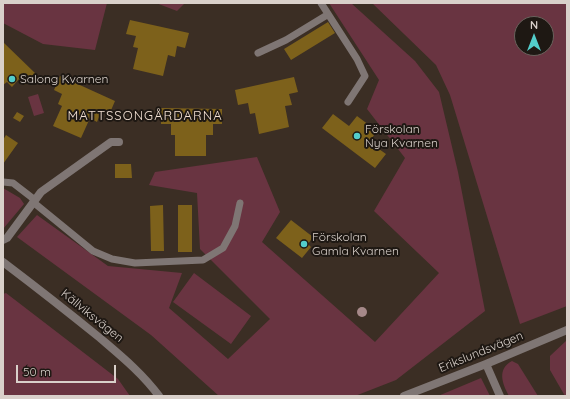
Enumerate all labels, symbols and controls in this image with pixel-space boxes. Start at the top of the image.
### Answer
north arrow [514,16,554,56]
text: N [530,18,538,32]
place label: Salong Kvarnen [20,72,108,86]
marker: Salong Kvarnen [7,74,17,84]
district label: MATTSSONGÅRDARNA [67,108,223,124]
place label: Förskolan Nya Kvarnen [365,122,438,150]
marker: Förskolan Nya Kvarnen [352,131,362,141]
place label: Förskolan Gamla Kvarnen [312,230,399,258]
marker: Förskolan Gamla Kvarnen [299,239,309,249]
street label: Källviksvägen [58,286,126,346]
street label: Erikslundsvägen [437,328,525,376]
scale bar [18,357,118,383]
text: 50 m [23,364,51,379]

